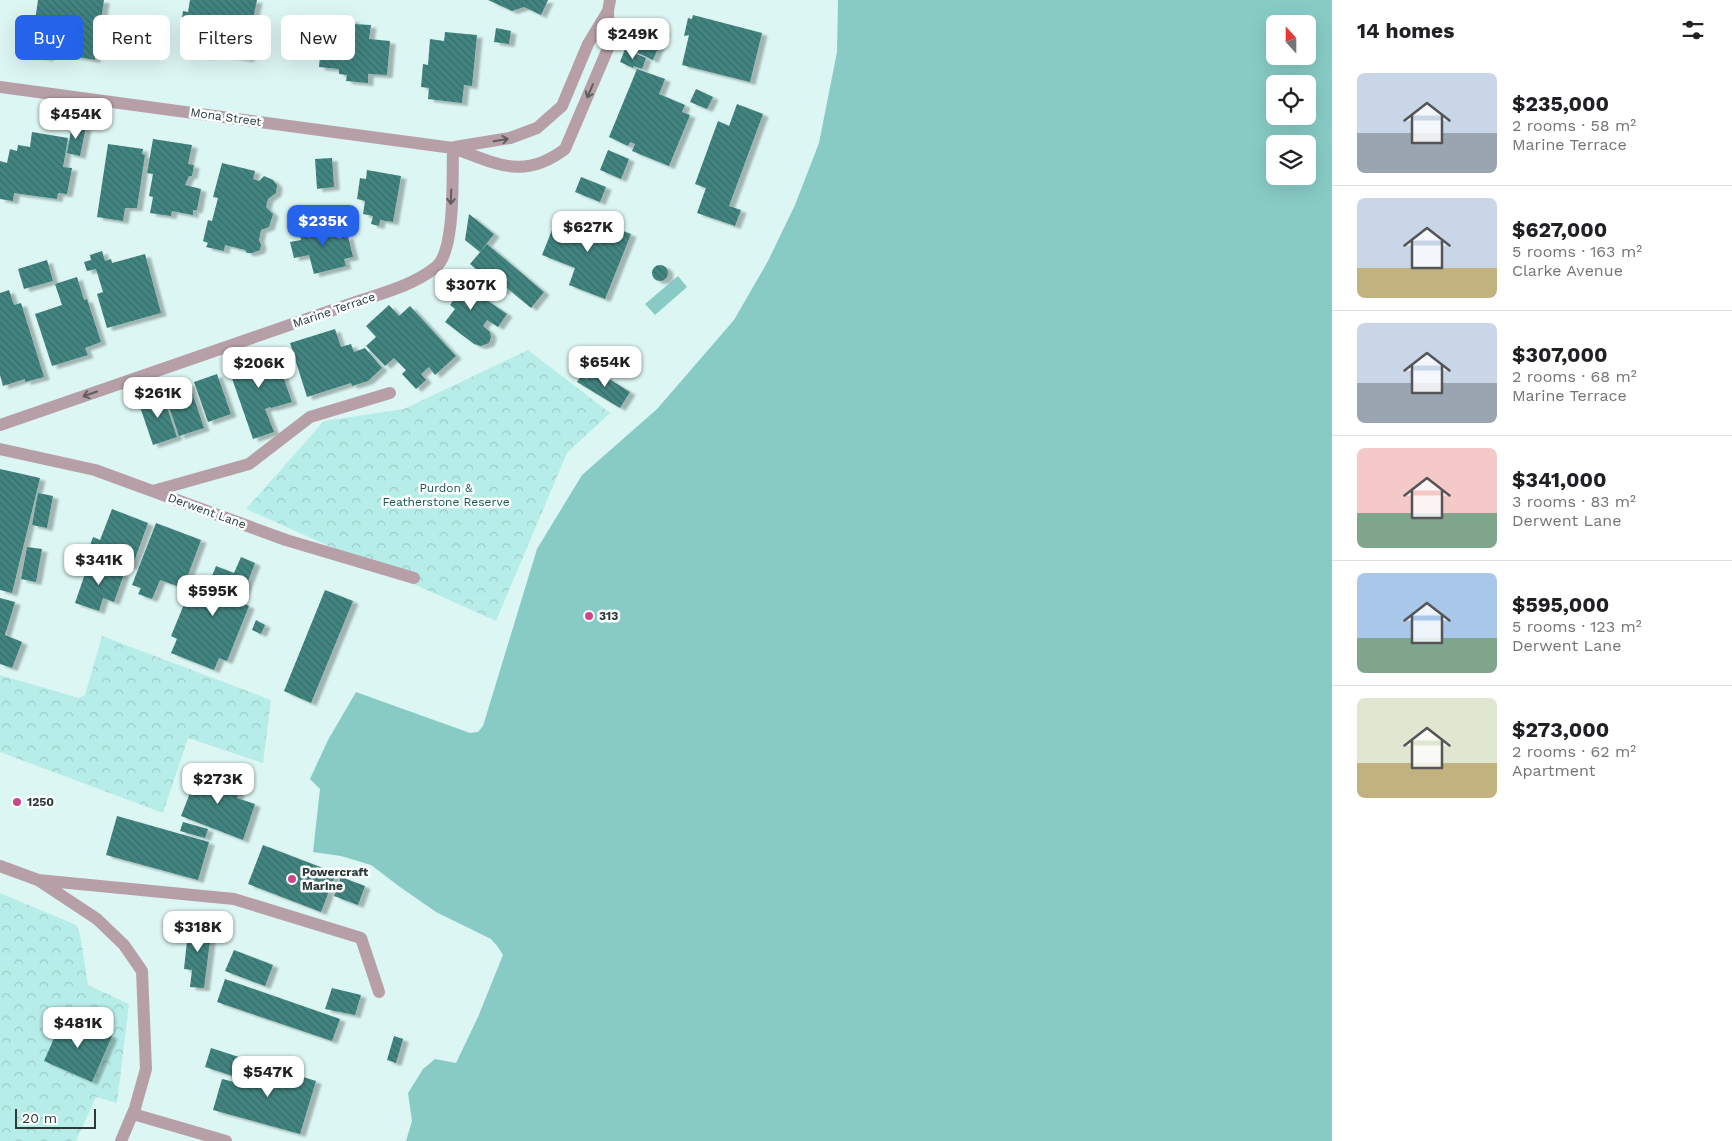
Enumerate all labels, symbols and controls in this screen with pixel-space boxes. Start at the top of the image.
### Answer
chip: Buy [15,15,83,60]
chip: Rent [93,15,170,60]
chip: Filters [180,15,271,60]
chip: New [281,15,355,60]
north arrow [1266,15,1316,65]
map controls [1266,15,1316,185]
icon: filters [1679,16,1707,44]
pin: $249K [598,18,668,60]
text: 14 homes [1357,18,1454,43]
text: $249K [608,24,658,43]
button: locate [1266,75,1316,125]
one-way arrow [585,83,595,98]
text: $235,000 [1512,91,1609,116]
icon: home [1397,93,1457,153]
pin: $454K [41,98,111,140]
text: $454K [50,104,102,123]
street label: Mona Street [190,105,262,129]
text: 2 rooms · 58 m² [1512,116,1636,135]
one-way arrow [492,134,508,144]
button: layers [1266,135,1316,185]
text: Marine Terrace [1512,135,1627,154]
one-way arrow [446,188,456,204]
pin: $235K [288,204,358,247]
pin: $627K [553,210,623,253]
text: $235K [298,211,348,230]
text: $627K [563,217,613,236]
text: $627,000 [1512,217,1607,242]
icon: home [1397,218,1457,278]
text: 5 rooms · 163 m² [1512,242,1642,261]
text: Clarke Avenue [1512,261,1623,280]
pin: $307K [436,268,506,311]
text: $307K [446,275,496,294]
street label: Marine Terrace [291,289,377,331]
text: $307,000 [1512,342,1608,367]
icon: home [1397,343,1457,403]
pin: $206K [224,346,294,389]
pin: $654K [570,346,640,388]
text: $654K [580,352,630,371]
text: $206K [233,353,285,372]
text: 2 rooms · 68 m² [1512,367,1637,386]
pin: $261K [123,376,193,419]
text: $261K [134,383,182,402]
text: Marine Terrace [1512,386,1627,405]
one-way arrow [83,389,99,399]
text: $341,000 [1512,467,1606,492]
icon: home [1397,468,1457,528]
park label: Purdon & Featherstone Reserve [382,481,510,509]
street label: Derwent Lane [166,490,248,532]
text: 3 rooms · 83 m² [1512,492,1636,511]
text: Derwent Lane [1512,511,1621,530]
pin: $341K [64,544,134,586]
text: $341K [75,550,123,569]
pin: $595K [178,574,248,617]
text: $595K [188,581,238,600]
text: $595,000 [1512,592,1609,617]
icon: home [1397,593,1457,653]
place label: 313 [599,609,618,623]
marker: 313 [583,610,595,622]
text: 5 rooms · 123 m² [1512,617,1642,636]
text: Derwent Lane [1512,636,1621,655]
text: $273,000 [1512,717,1609,742]
icon: home [1397,718,1457,778]
text: 2 rooms · 62 m² [1512,742,1636,761]
text: Apartment [1512,761,1595,780]
pin: $273K [183,762,253,805]
text: $273K [193,769,243,788]
place label: 1250 [27,795,54,809]
marker: 1250 [11,796,23,808]
place label: Powercraft Marine [302,865,369,893]
marker: Powercraft Marine [286,873,298,885]
pin: $318K [163,910,233,953]
text: $318K [174,917,222,936]
pin: $481K [43,1006,113,1049]
text: $481K [54,1013,102,1032]
pin: $547K [233,1056,303,1098]
text: $547K [243,1062,293,1081]
scale bar [15,1106,96,1129]
text: 20 m [22,1110,57,1126]

